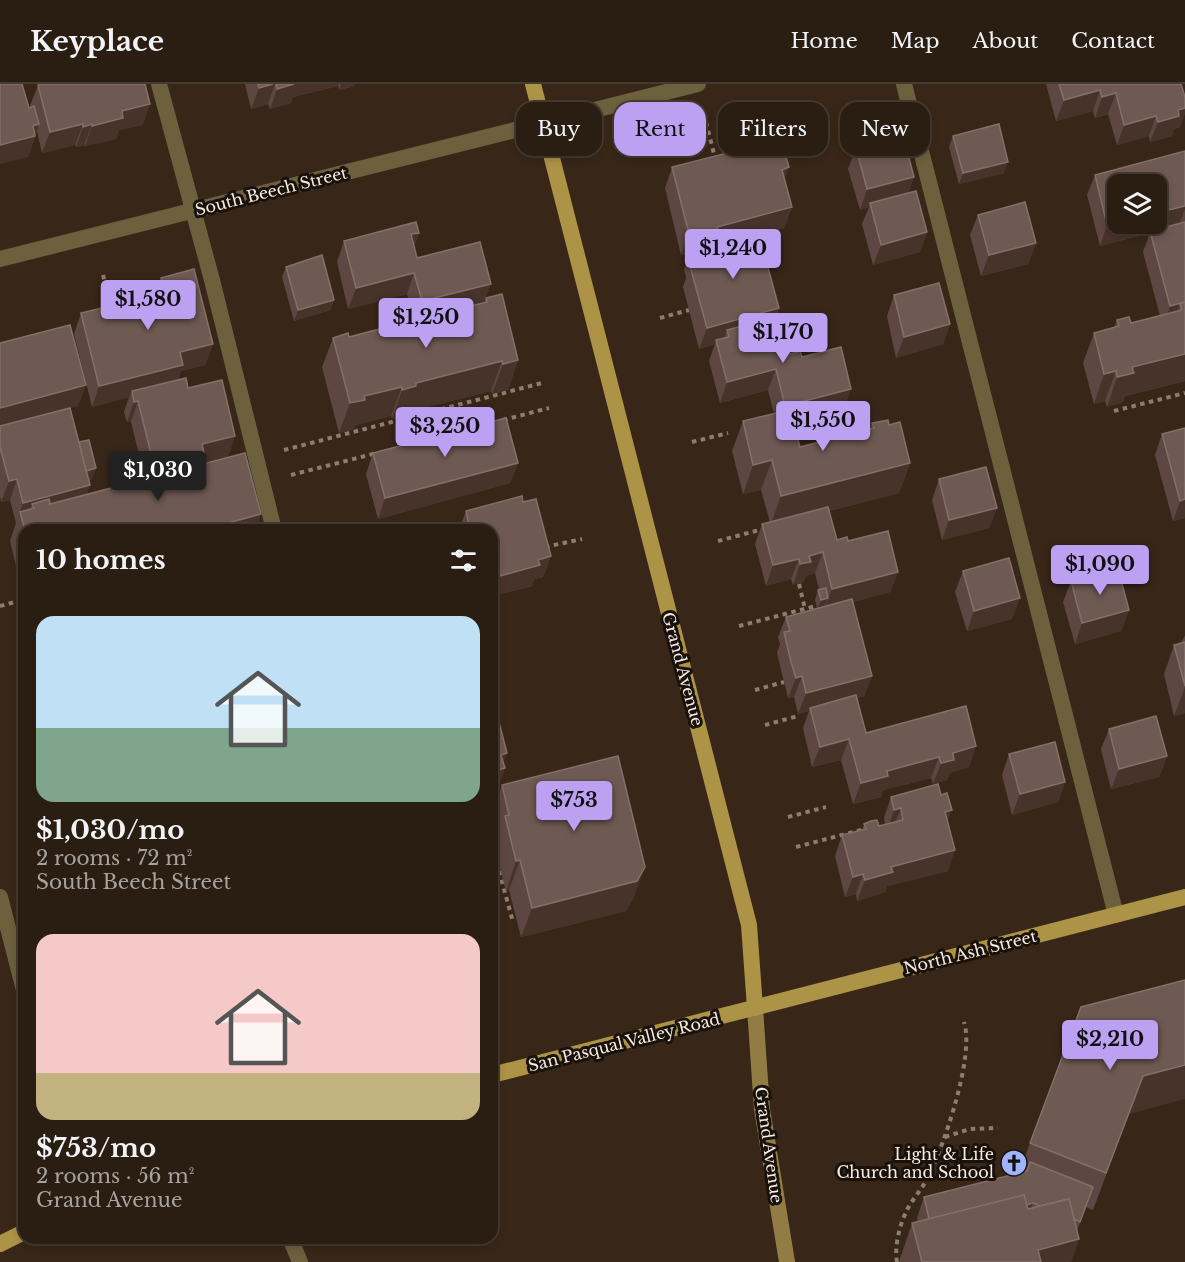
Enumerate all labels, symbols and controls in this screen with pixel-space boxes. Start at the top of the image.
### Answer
text: Keyplace [30,24,164,59]
text: Home [791,28,858,54]
text: Map [891,28,939,54]
text: About [972,28,1038,54]
text: Contact [1071,28,1155,54]
chip: Buy [516,102,602,156]
chip: Rent [614,102,706,156]
chip: Filters [718,102,828,156]
chip: New [840,102,930,156]
street label: South Beech Street [193,162,349,220]
map controls [1107,174,1167,234]
button: layers [1107,174,1167,234]
pin: $1,240 [684,229,782,280]
text: $1,240 [699,236,767,260]
pin: $1,580 [99,280,197,331]
text: $1,580 [115,287,181,311]
pin: $1,250 [377,298,475,349]
text: $1,250 [393,305,459,329]
pin: $1,170 [734,313,832,364]
text: $1,170 [753,320,813,344]
pin: $1,550 [774,401,872,452]
pin: $3,250 [396,407,494,458]
text: $1,550 [790,408,856,432]
text: $3,250 [410,414,480,438]
pin: $1,030 [109,451,207,502]
text: $1,030 [123,458,193,482]
text: 10 homes [36,544,166,576]
icon: filters [447,544,480,577]
pin: $1,090 [1051,545,1149,596]
text: $1,090 [1065,552,1135,576]
street label: Grand Avenue [658,610,708,728]
icon: home [204,655,312,763]
pin: $753 [538,781,610,832]
text: $753 [550,788,598,812]
text: $1,030/mo [36,814,185,846]
text: 2 rooms · 72 m² [36,846,193,870]
text: South Beech Street [36,870,231,894]
street label: North Ash Street [901,926,1039,978]
icon: home [204,973,312,1081]
street label: San Pasqual Valley Road [526,1008,722,1076]
pin: $2,210 [1061,1020,1159,1071]
text: $2,210 [1076,1027,1144,1051]
street label: Grand Avenue [751,1086,787,1204]
text: $753/mo [36,1132,156,1164]
place label: Light & Life Church and School [836,1144,994,1182]
church icon: Light & Life Church and School [999,1148,1029,1178]
text: 2 rooms · 56 m² [36,1164,194,1188]
text: Grand Avenue [36,1188,182,1212]

